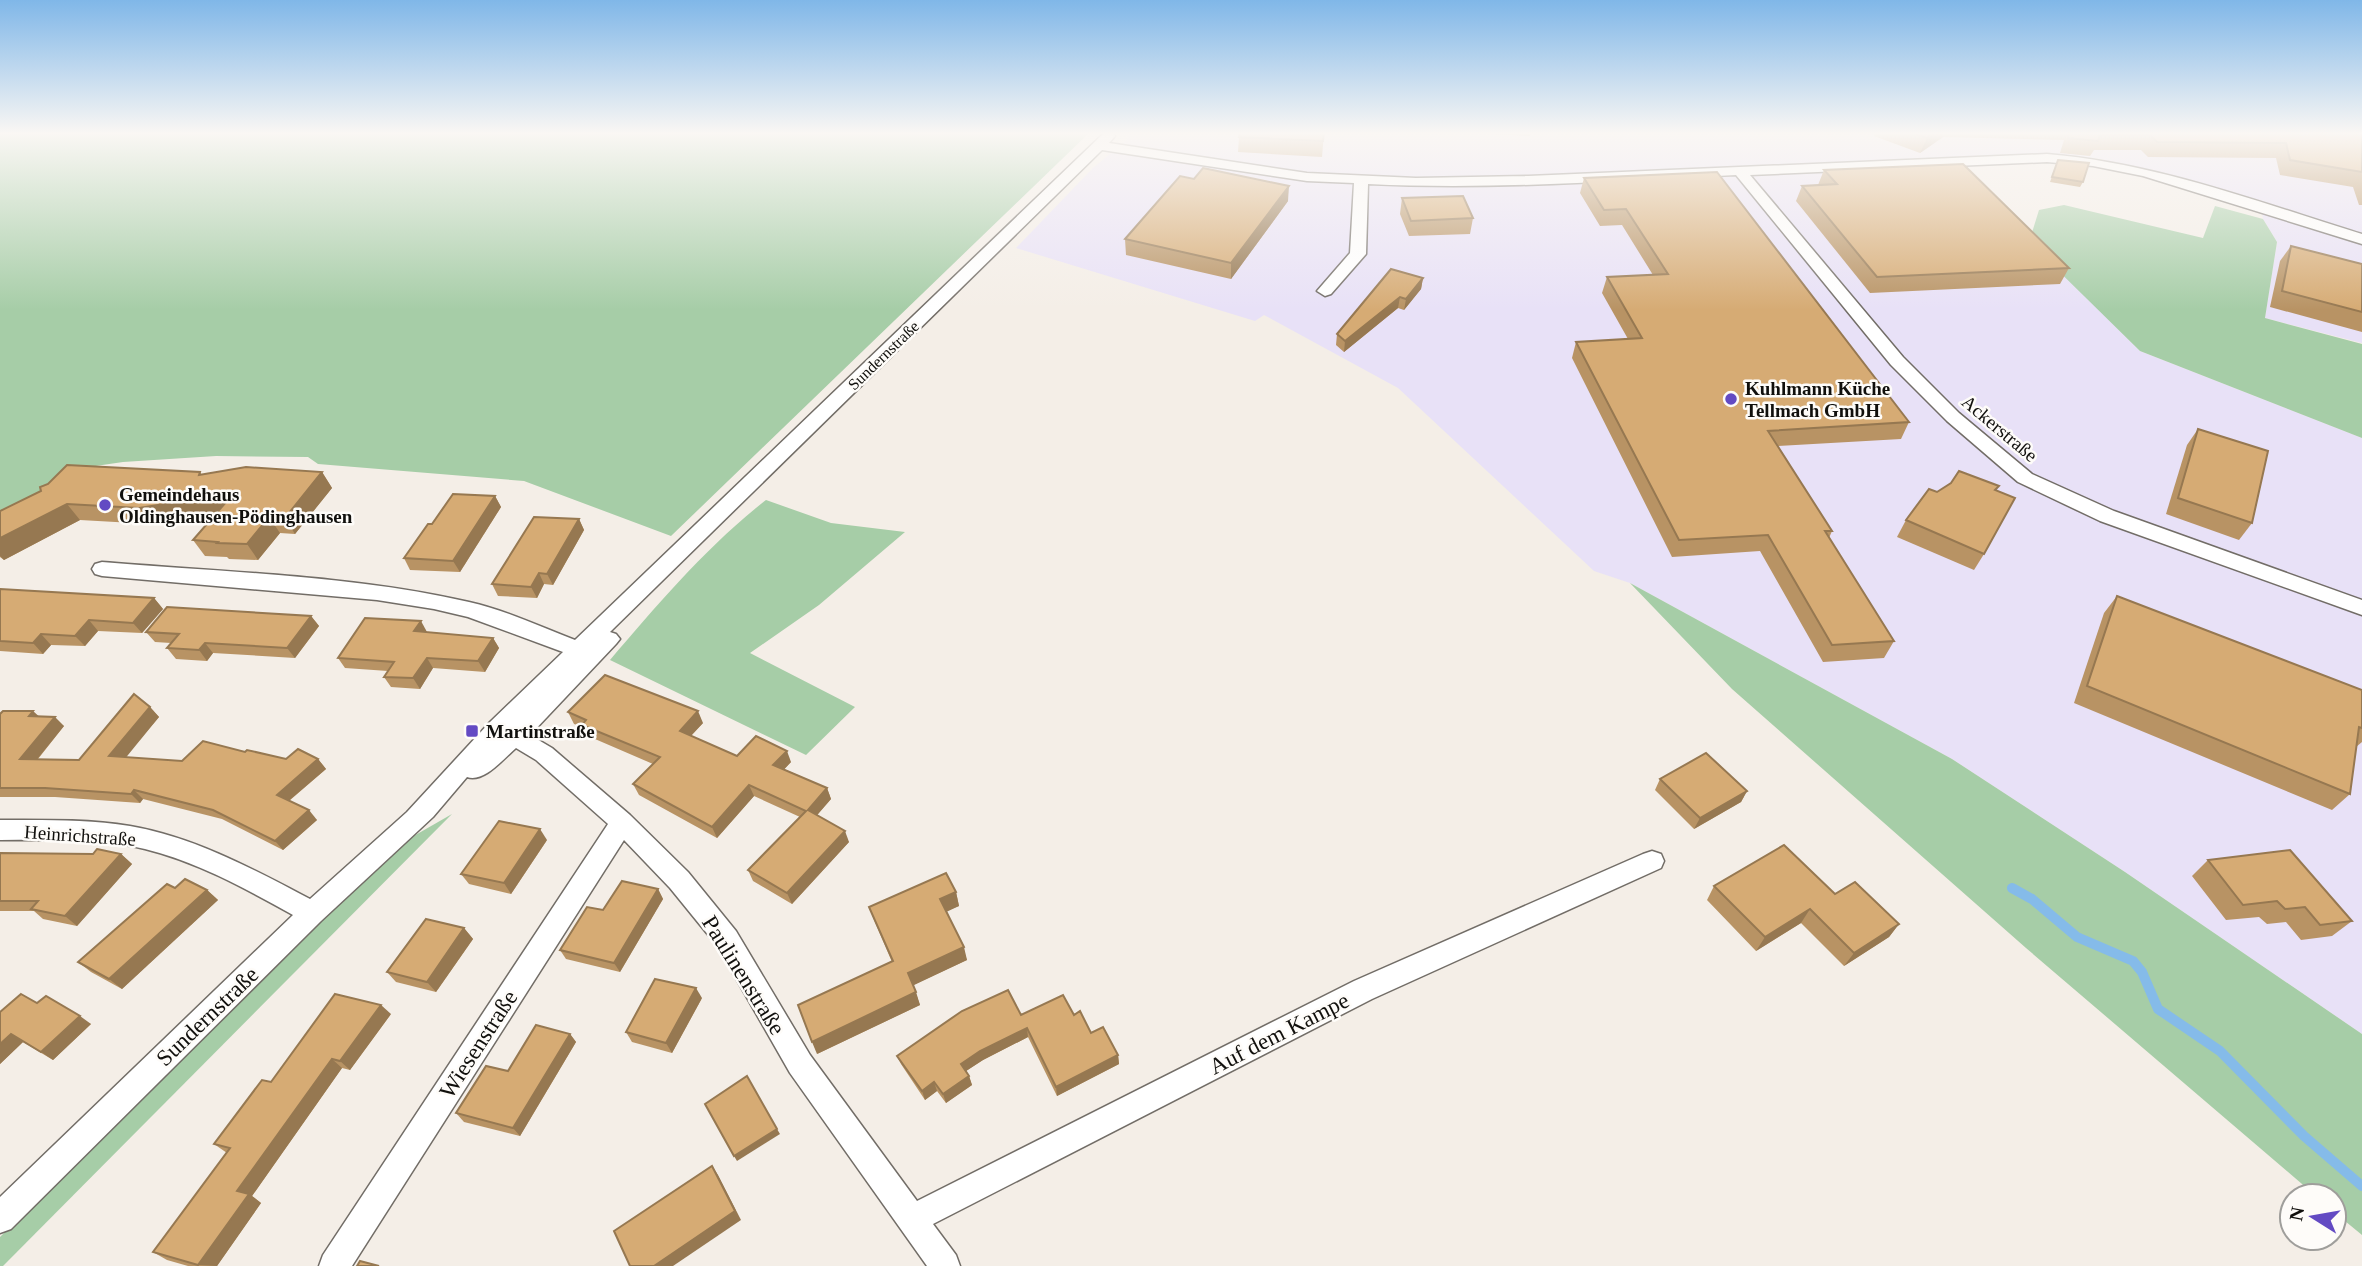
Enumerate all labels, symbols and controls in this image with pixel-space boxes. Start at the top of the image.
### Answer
street label: Sundernstraße [845,317,922,393]
place label: Kuhlmann Küche Tellmach GmbH [1745,378,1890,421]
marker: Kuhlmann Küche Tellmach GmbH [1723,391,1739,407]
street label: Ackerstraße [1958,391,2042,466]
place label: Gemeindehaus Oldinghausen-Pödinghausen [119,484,353,527]
marker: Gemeindehaus Oldinghausen-Pödinghausen [97,497,113,513]
place label: Martinstraße [486,721,595,742]
marker: Martinstraße [464,723,480,739]
street label: Heinrichstraße [23,821,136,850]
street label: Paulinenstraße [697,911,790,1039]
street label: Sundernstraße [151,962,263,1071]
street label: Wiesenstraße [434,986,522,1103]
street label: Auf dem Kampe [1205,988,1353,1079]
north arrow [2278,1182,2348,1252]
text: N [2285,1205,2308,1223]

